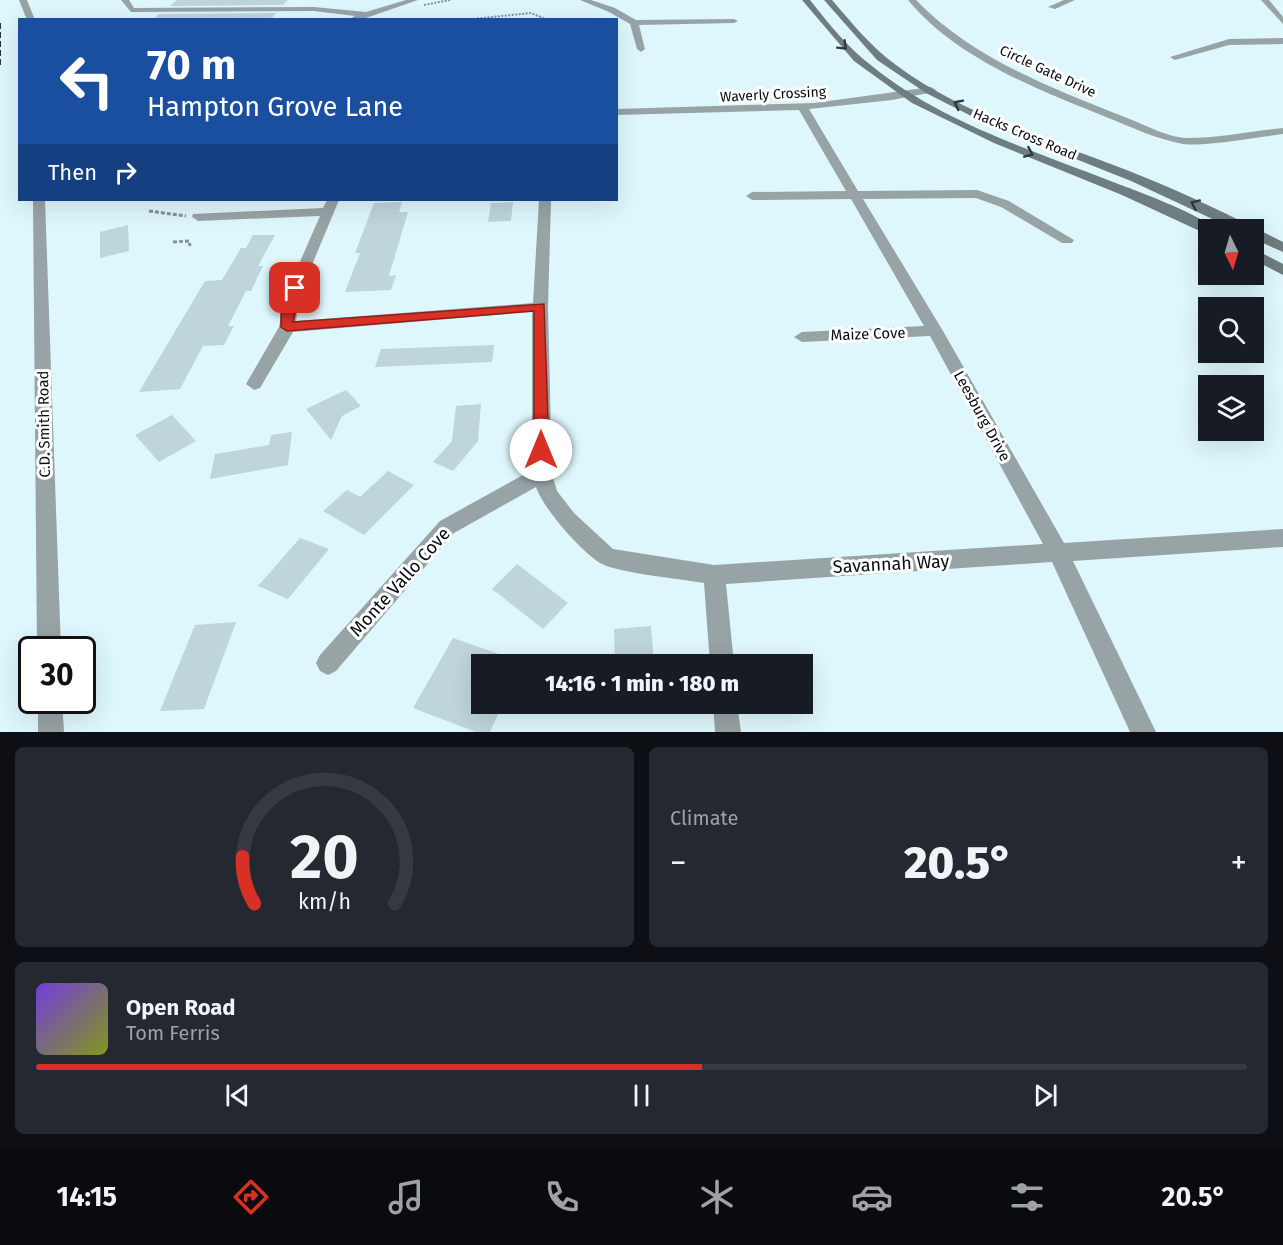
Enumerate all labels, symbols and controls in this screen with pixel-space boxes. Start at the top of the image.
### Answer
one-way arrow [836,39,847,49]
text: 70 m [147,40,236,90]
icon: left [48,42,126,120]
street label: Circle Gate Drive [997,42,1099,101]
street label: Waverly Crossing [720,83,827,106]
text: Hampton Grove Lane [147,91,403,123]
one-way arrow [953,100,964,111]
street label: Hacks Cross Road [970,105,1079,164]
one-way arrow [1022,146,1033,158]
icon: right [109,156,142,189]
text: Then [48,159,97,186]
one-way arrow [1191,200,1202,212]
north arrow [1198,219,1264,285]
map controls [1198,219,1264,441]
pin [269,262,320,313]
icon: arrive [278,271,311,304]
button: search [1198,297,1264,363]
street label: Maize Cove [830,324,906,344]
street label: Leesburg Drive [950,368,1014,464]
street label: C.D. Smith Road [34,370,54,478]
button: layers [1198,375,1264,441]
position arrow [509,418,573,482]
street label: Monte Vallo Cove [345,523,455,641]
street label: Savannah Way [832,550,950,578]
speed limit sign: 30 [18,636,96,714]
text: 14:16 · 1 min · 180 m [545,670,739,697]
text: Climate [670,806,738,830]
text: 20 [290,820,359,895]
text: 20.5° [904,836,1013,890]
text: − [670,843,687,883]
text: + [1231,843,1247,883]
text: km/h [298,889,351,915]
text: Open Road [126,994,236,1021]
text: Tom Ferris [126,1021,220,1045]
icon: previous [221,1079,254,1112]
icon: pause [625,1079,658,1112]
icon: next [1029,1079,1062,1112]
icon: directions [230,1176,272,1218]
icon: music [385,1176,427,1218]
icon: phone [541,1176,583,1218]
icon: climate [696,1176,738,1218]
icon: car [851,1176,893,1218]
icon: filters [1006,1176,1048,1218]
text: 14:15 [57,1181,117,1213]
text: 20.5° [1162,1181,1226,1213]

